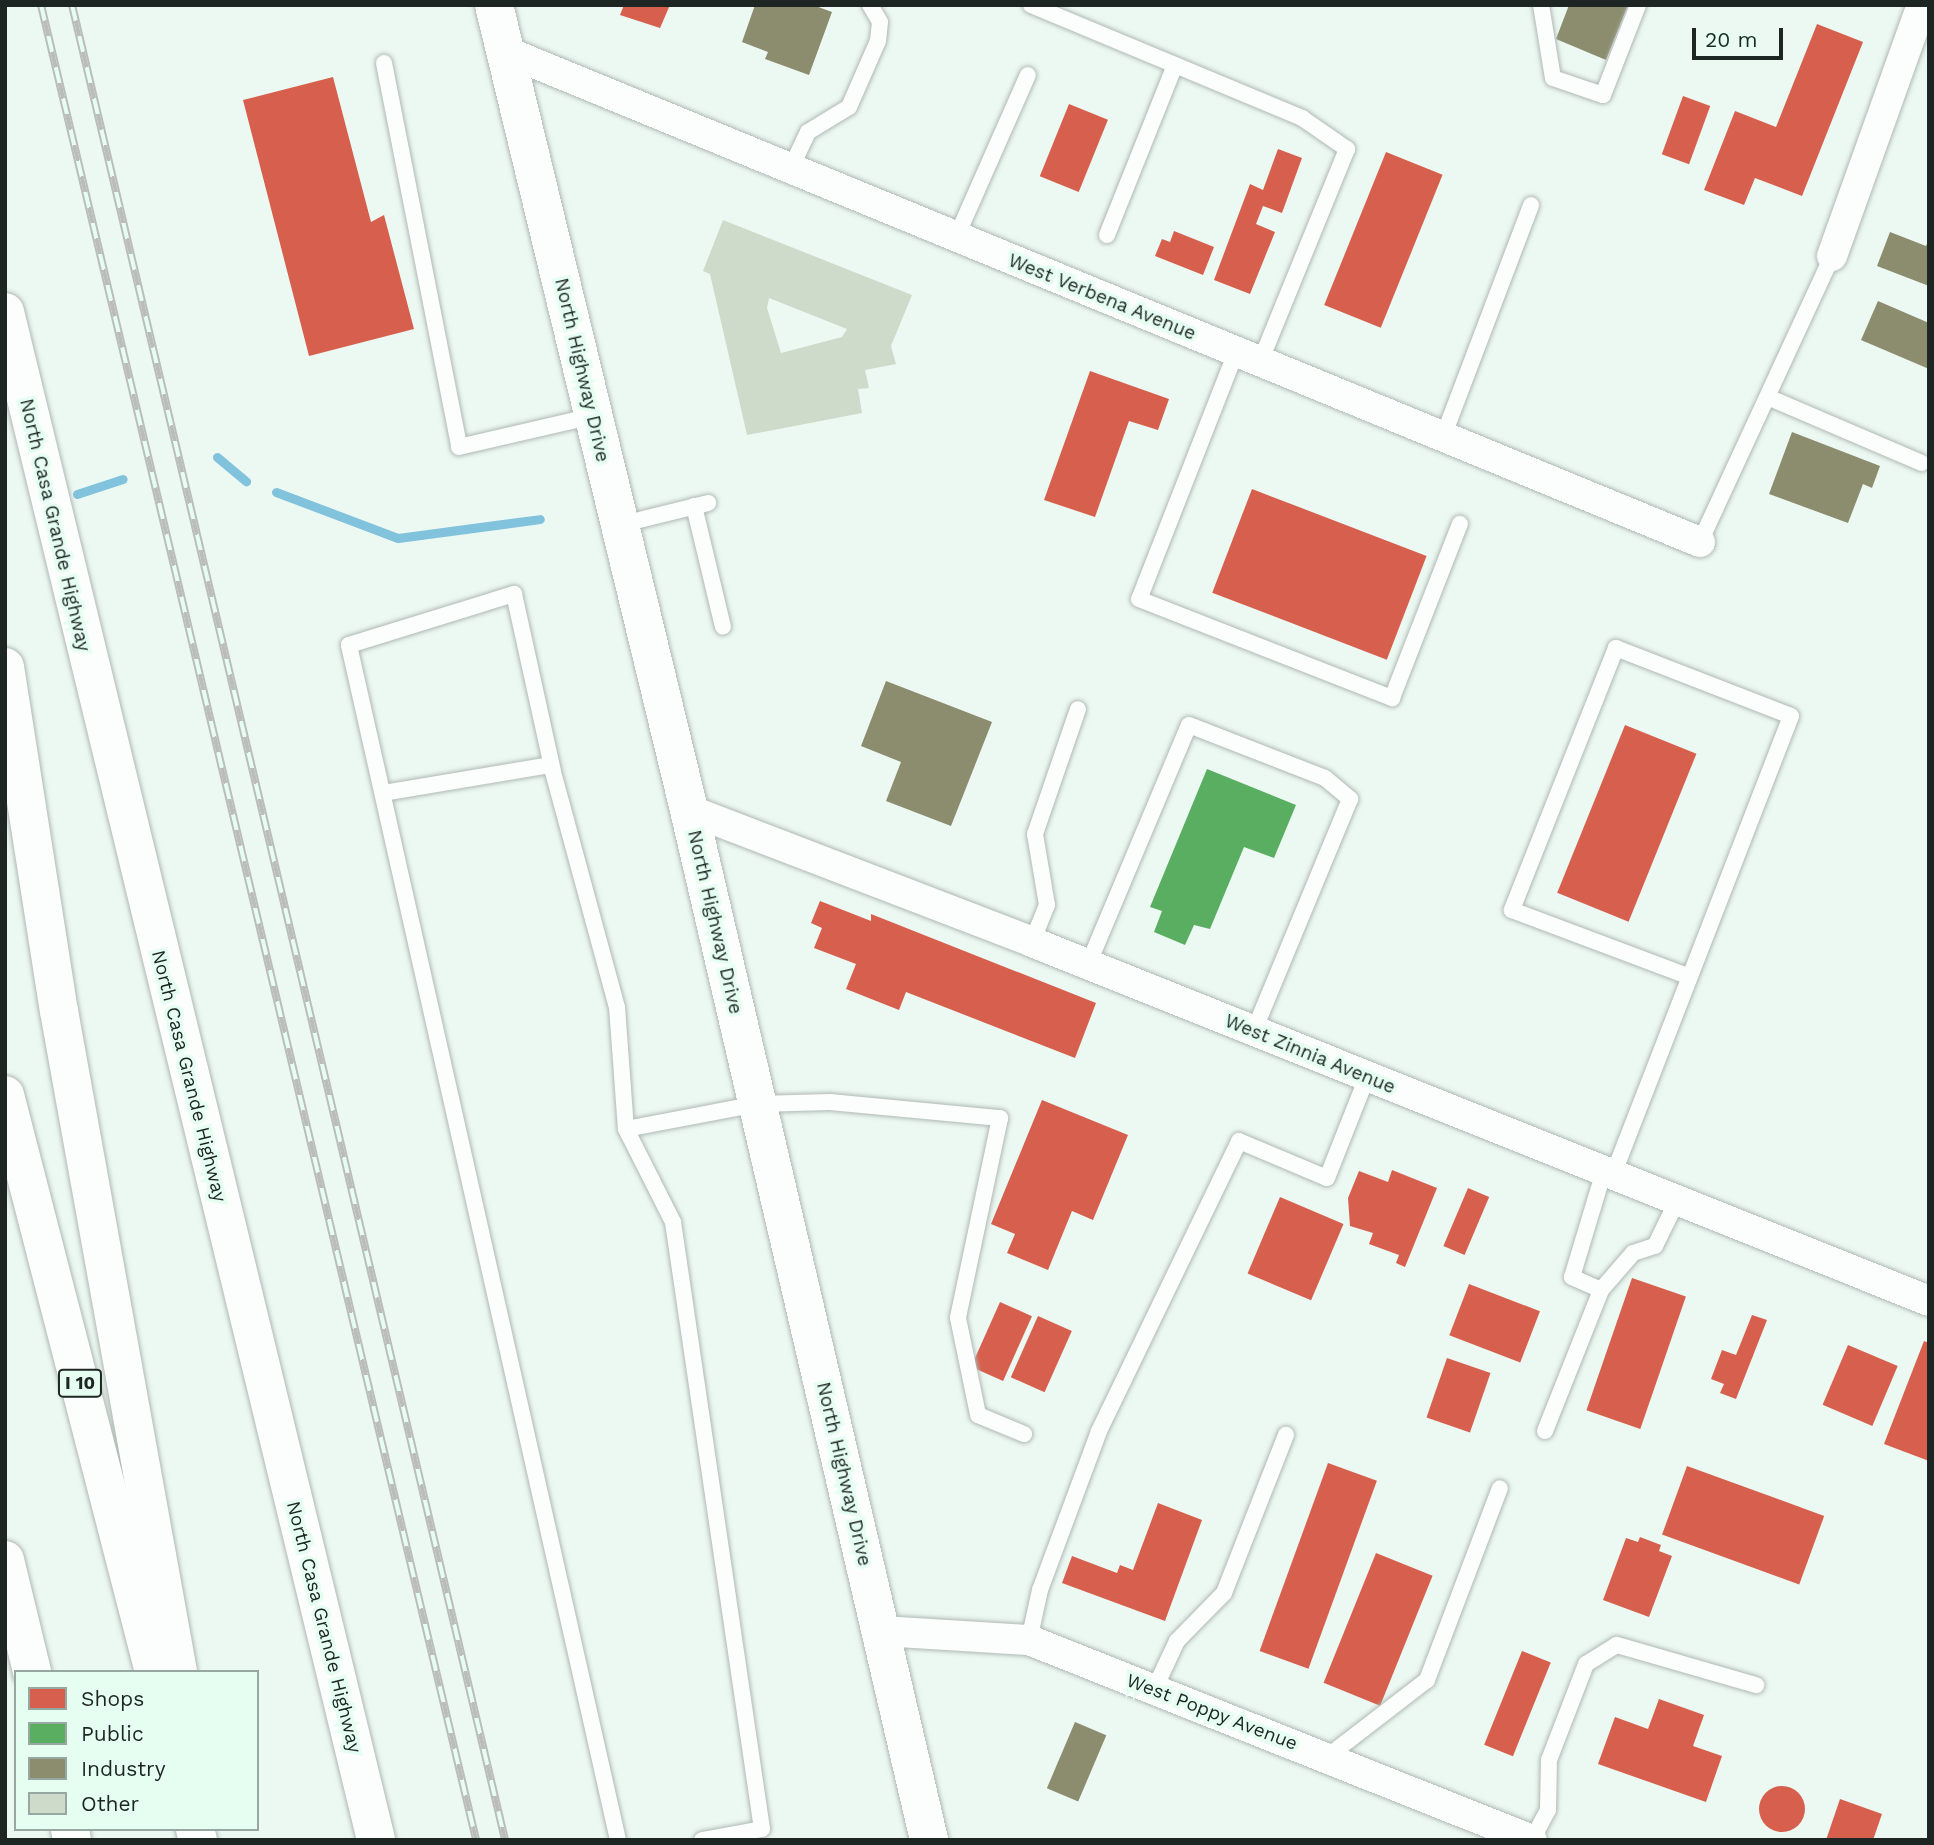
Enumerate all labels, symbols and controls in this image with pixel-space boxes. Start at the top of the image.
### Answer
scale bar [1696,14,1787,58]
text: 20 m [1705,27,1757,52]
street label: West Verbena Avenue [1004,249,1200,345]
street label: North Highway Drive [550,275,614,465]
street label: North Casa Grande Highway [15,396,95,654]
street label: North Highway Drive [683,827,747,1017]
street label: North Casa Grande Highway [147,948,231,1204]
street label: West Zinnia Avenue [1221,1009,1399,1099]
road number: I 10 [57,1368,103,1398]
street label: North Highway Drive [812,1379,876,1569]
street label: North Casa Grande Highway [282,1499,366,1755]
street label: West Poppy Avenue [1123,1669,1301,1755]
legend [14,1670,259,1831]
text: Shops [81,1686,144,1711]
text: Public [81,1721,144,1746]
text: Industry [81,1756,166,1781]
text: Other [81,1791,139,1816]

